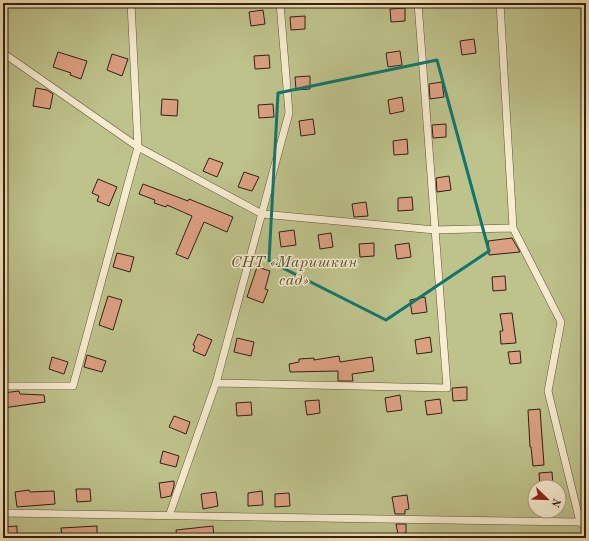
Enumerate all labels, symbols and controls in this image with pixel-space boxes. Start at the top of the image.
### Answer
park label: СНТ «Маришкин сад» [231,255,357,289]
north arrow [527,479,567,519]
text: N [548,496,562,509]

